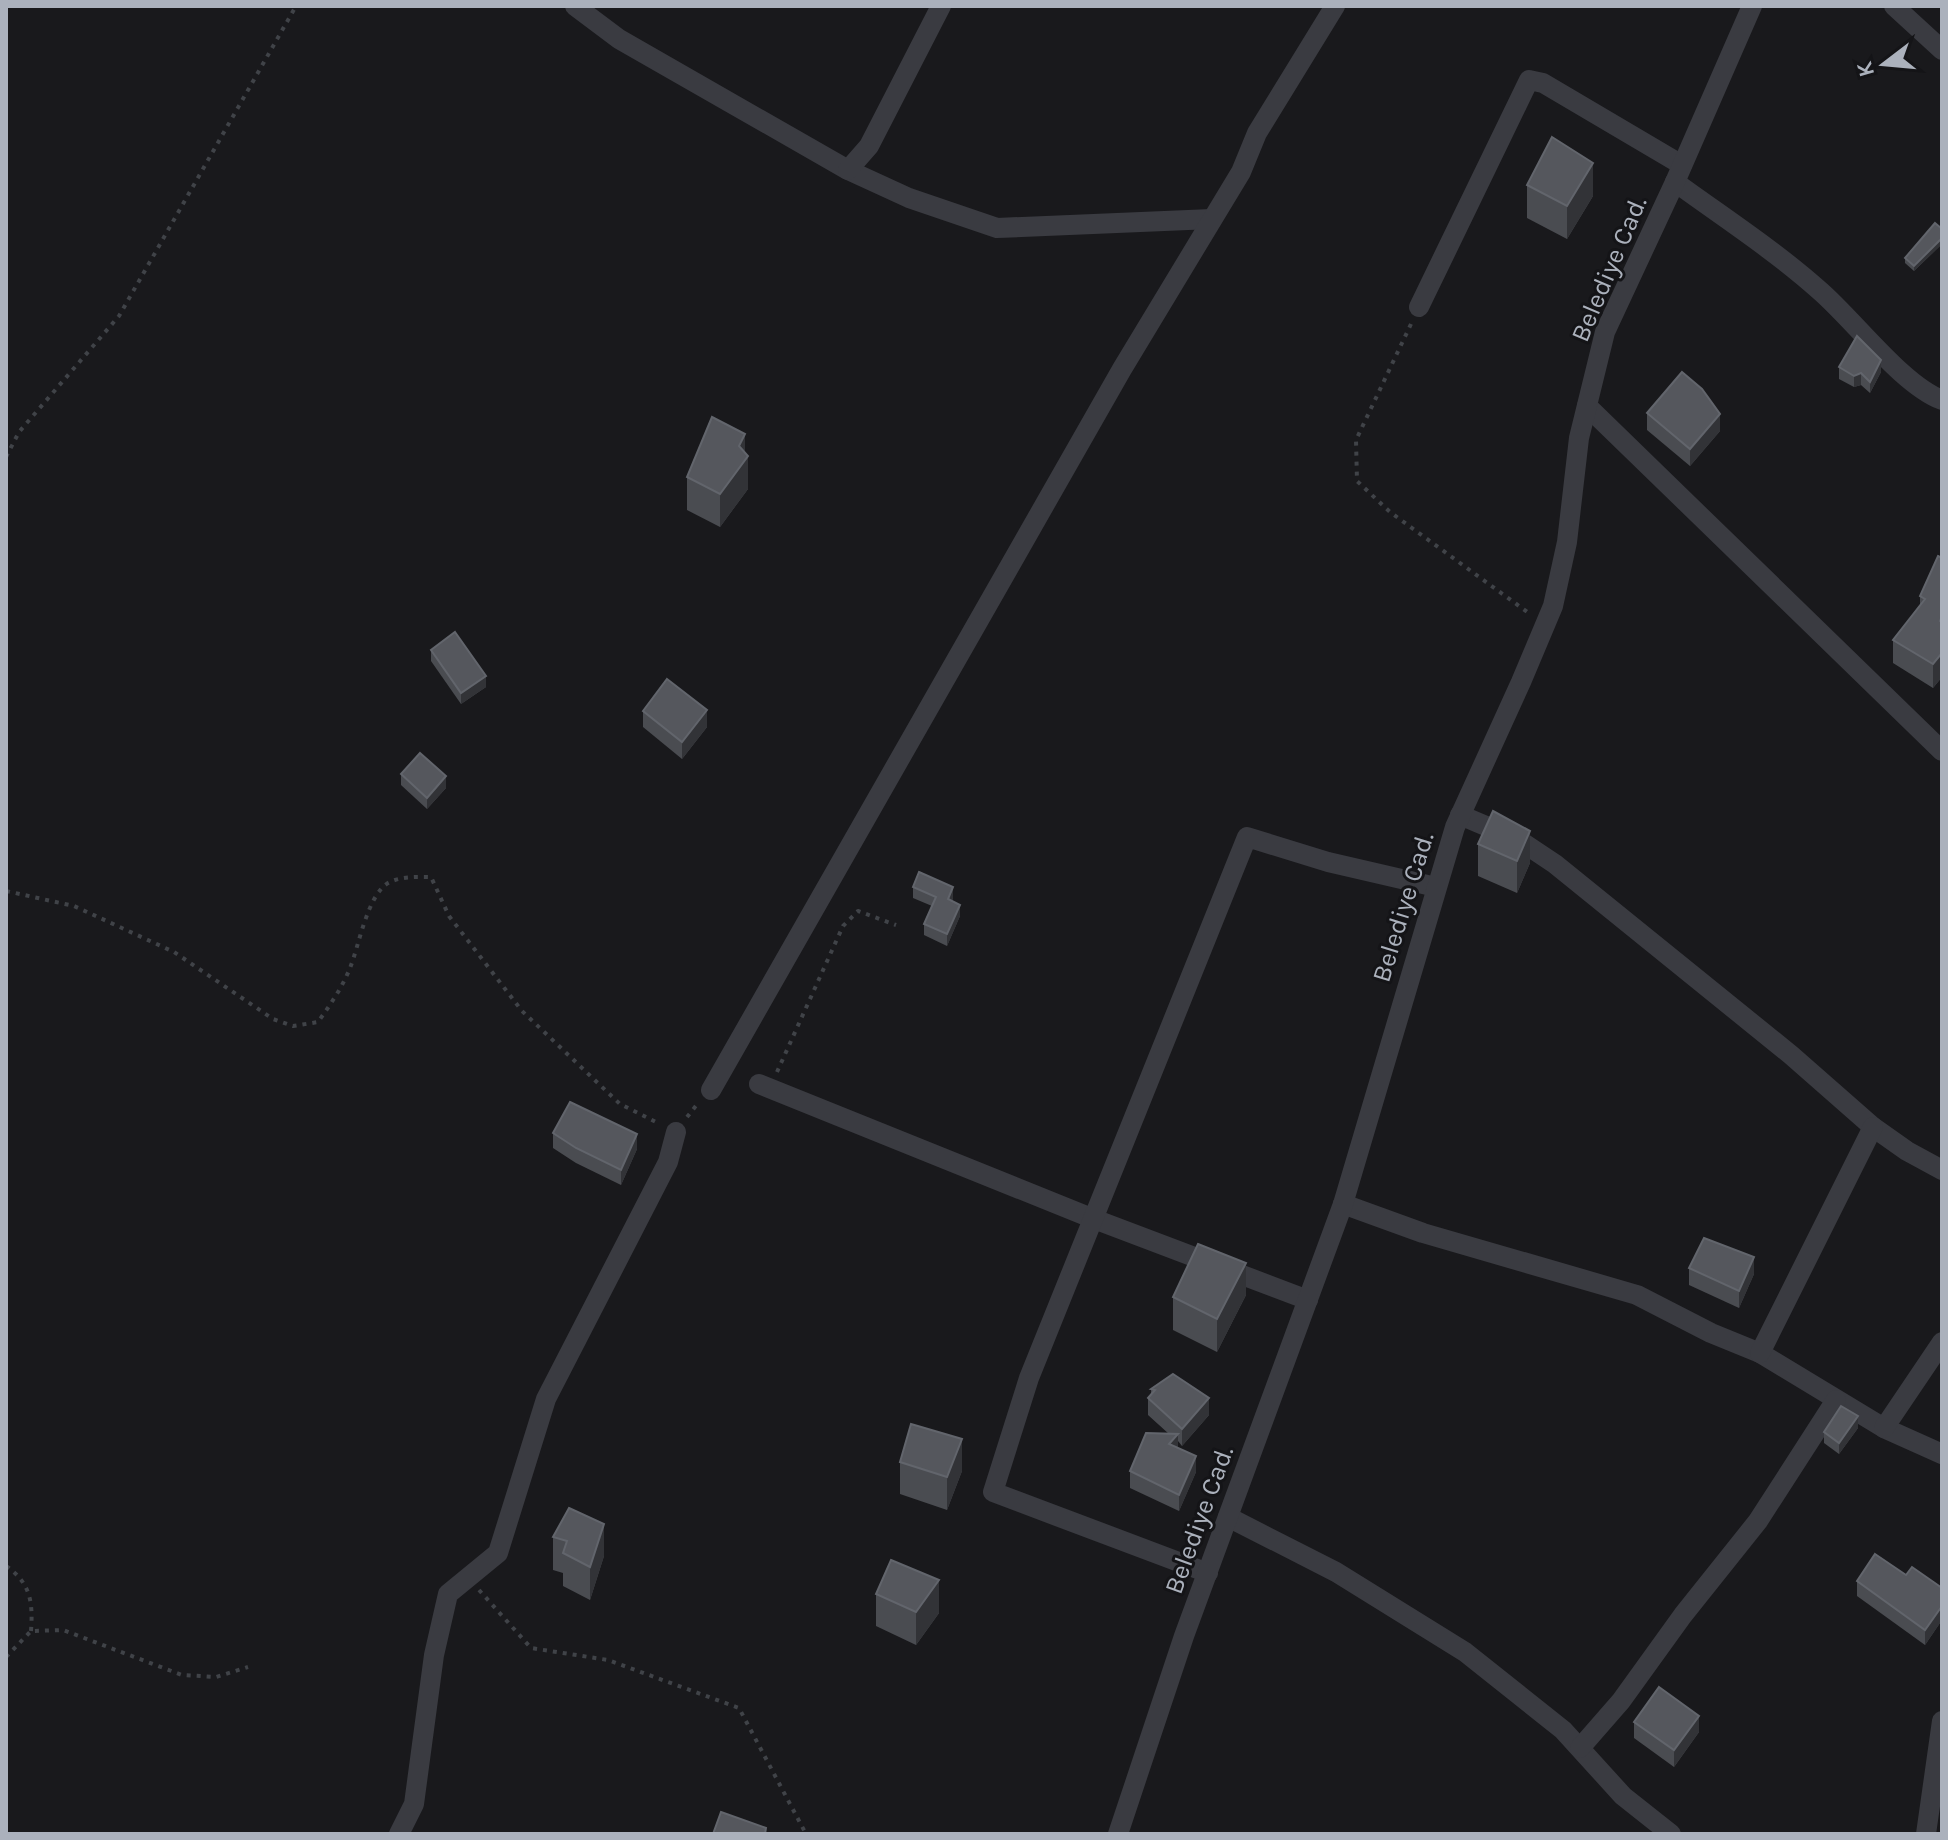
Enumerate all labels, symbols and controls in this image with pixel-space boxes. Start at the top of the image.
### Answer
north arrow [1844,24,1924,104]
text: K [1851,58,1880,80]
street label: Belediye Cad. [1564,191,1654,347]
street label: Belediye Cad. [1365,828,1441,986]
street label: Belediye Cad. [1158,1442,1240,1598]

